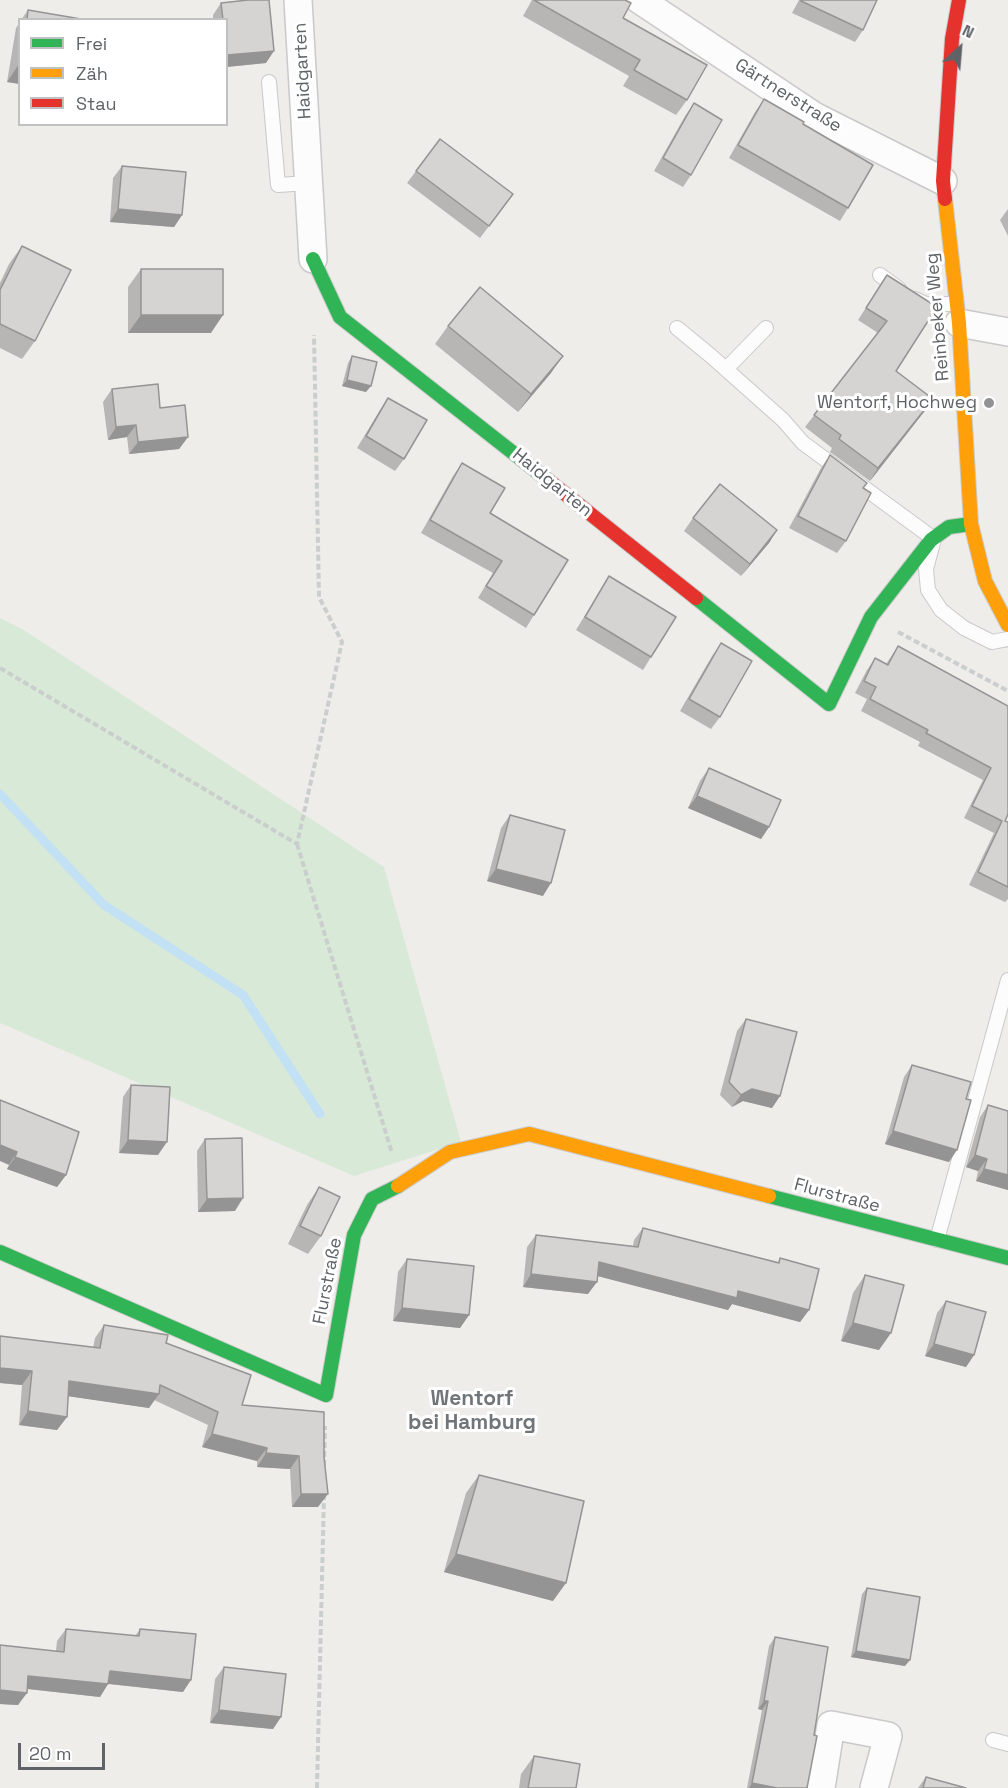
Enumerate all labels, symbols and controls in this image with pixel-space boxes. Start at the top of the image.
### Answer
legend [18,18,228,126]
north arrow [930,18,990,78]
text: N [959,20,978,43]
street label: Haidgarten [290,22,316,120]
text: Frei [76,32,107,55]
street label: Gärtnerstraße [731,55,845,137]
text: Zäh [76,62,108,85]
text: Stau [76,92,116,115]
street label: Reinbeker Weg [922,252,954,382]
place label: Wentorf, Hochweg [817,392,977,414]
marker: Wentorf, Hochweg [982,396,996,410]
street label: Haidgarten [508,444,596,522]
street label: Flurstraße [792,1174,882,1218]
street label: Flurstraße [309,1236,347,1326]
district label: Wentorf bei Hamburg [408,1386,536,1436]
scale bar [21,1731,108,1769]
text: 20 m [29,1742,72,1765]

